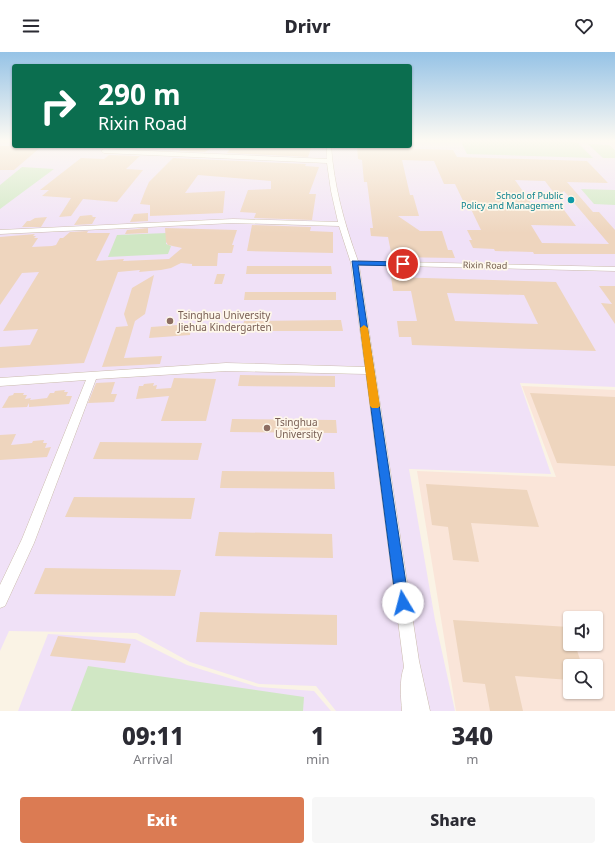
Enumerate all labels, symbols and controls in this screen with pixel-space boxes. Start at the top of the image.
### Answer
text: Drivr [285,14,330,38]
icon: menu [20,15,42,37]
icon: heart [573,15,595,37]
text: 290 m [98,75,181,113]
icon: right [32,80,84,132]
text: Rixin Road [98,111,187,135]
place label: School of Public Policy and Management [461,189,564,212]
marker: School of Public Policy and Management [566,195,576,205]
pin [386,247,420,281]
icon: arrive [392,253,414,275]
street label: Rixin Road [463,258,507,272]
place label: Tsinghua University Jiehua Kindergarten [177,308,272,334]
marker: Tsinghua University Jiehua Kindergarten [165,316,175,326]
place label: Tsinghua University [275,415,323,441]
marker: Tsinghua University [262,423,272,433]
position arrow [382,582,424,624]
map controls [563,611,603,699]
button: sound [563,611,603,651]
button: search [563,659,603,699]
text: 09:11 [122,719,184,752]
text: 1 [311,719,325,752]
text: 340 [452,719,493,752]
text: Arrival [133,750,173,768]
text: min [306,750,330,768]
text: m [466,750,478,768]
button: Exit [20,797,304,843]
button: Share [312,797,595,843]

